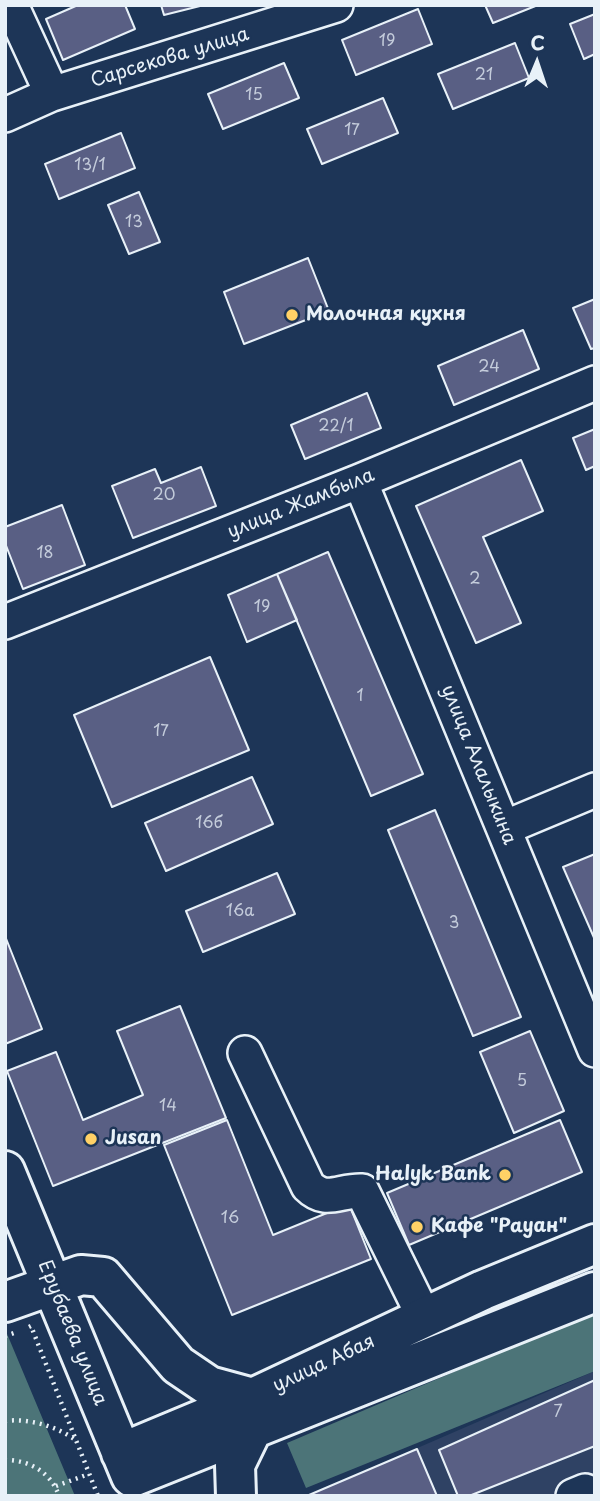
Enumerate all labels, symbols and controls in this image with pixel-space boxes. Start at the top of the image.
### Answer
street label: Сарсекова улица [88,23,252,93]
north arrow [502,28,572,98]
text: С [530,28,545,56]
house number: 19 [379,32,395,52]
house number: 21 [475,66,493,86]
house number: 15 [245,86,263,106]
house number: 17 [344,121,360,141]
house number: 13/1 [74,156,106,176]
house number: 13 [125,213,143,233]
place label: Молочная кухня [306,304,466,326]
marker: Молочная кухня [284,307,300,323]
house number: 24 [478,358,500,378]
house number: 22/1 [318,417,354,437]
street label: улица Жамбыла [224,464,378,544]
house number: 20 [153,486,175,506]
house number: 18 [36,544,54,564]
house number: 2 [469,570,481,590]
house number: 19 [254,598,270,618]
street label: улица Алалыкина [436,682,520,848]
house number: 1 [356,687,364,707]
house number: 17 [153,722,169,742]
house number: 16б [195,814,223,834]
house number: 16а [226,902,254,922]
house number: 3 [449,914,459,934]
house number: 5 [517,1072,527,1092]
house number: 14 [159,1097,177,1117]
place label: Jusan [105,1128,161,1150]
marker: Jusan [83,1131,99,1147]
place label: Halyk Bank [375,1164,491,1186]
marker: Halyk Bank [497,1167,513,1183]
house number: 16 [221,1209,239,1229]
place label: Кафе "Рауан" [431,1216,567,1238]
marker: Кафе "Рауан" [409,1219,425,1235]
street label: Ерубаева улица [32,1257,112,1409]
street label: улица Абая [269,1330,379,1398]
house number: 7 [553,1403,563,1423]

